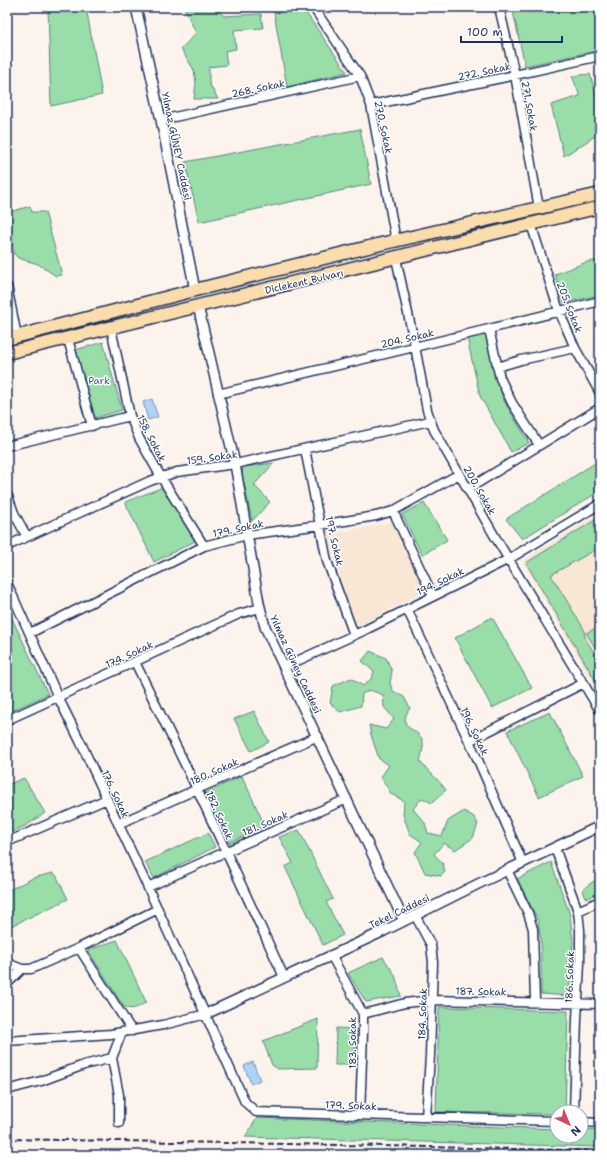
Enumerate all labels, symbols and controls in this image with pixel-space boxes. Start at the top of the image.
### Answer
scale bar [461,18,562,44]
text: 100 m [467,24,503,40]
street label: 272. Sokak [456,59,512,83]
street label: 268. Sokak [230,76,286,101]
street label: 271. Sokak [519,80,540,133]
street label: Yılmaz GÜNEY Caddesi [159,91,194,202]
street label: 270. Sokak [372,99,396,155]
street label: Diclekent Bulvarı [263,266,345,297]
street label: 205. Sokak [554,280,585,335]
street label: 204. Sokak [379,326,435,351]
park label: Park [88,374,110,387]
street label: 158. Sokak [134,412,169,464]
street label: 159. Sokak [186,447,238,467]
street label: 200. Sokak [460,463,499,517]
street label: 197. Sokak [322,515,347,568]
street label: 179. Sokak [211,517,265,540]
street label: 194. Sokak [414,564,466,599]
street label: Yılmaz Güney Caddesi [267,613,324,716]
street label: 174. Sokak [103,638,155,671]
street label: 196. Sokak [458,705,492,758]
street label: 180. Sokak [188,755,241,788]
street label: 176. Sokak [99,768,132,821]
street label: 182. Sokak [203,789,236,842]
street label: 181. Sokak [240,808,290,839]
street label: Tekel Caddesi [367,891,432,932]
street label: 186. Sokak [562,950,577,1003]
street label: 187. Sokak [455,985,507,998]
street label: 184. Sokak [415,988,430,1040]
street label: 183. Sokak [346,1017,359,1069]
street label: 179. Sokak [325,1098,377,1113]
north arrow [549,1104,589,1144]
text: N [567,1122,584,1139]

